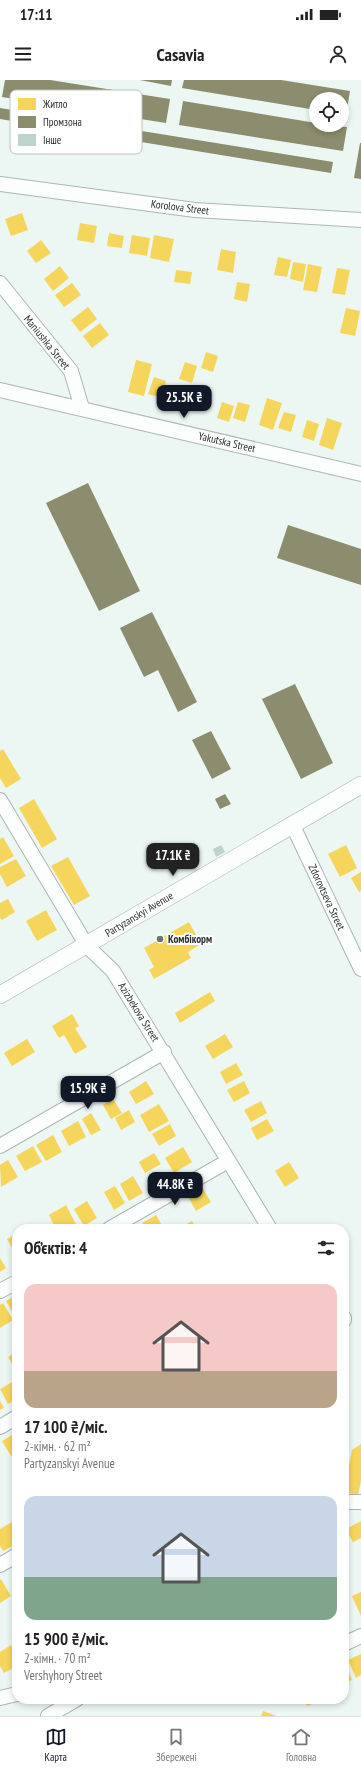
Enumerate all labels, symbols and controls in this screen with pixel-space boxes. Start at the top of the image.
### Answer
text: 17:11 [20,5,52,24]
icon: menu [12,43,34,65]
text: Casavia [157,43,204,66]
icon: person [327,43,349,65]
legend [10,90,142,154]
map controls [309,92,349,132]
button: locate [309,92,349,132]
text: Житло [42,97,68,111]
text: Промзона [43,115,82,129]
text: Інше [43,133,62,147]
street label: Korolova Street [150,196,210,218]
street label: Maniushka Street [21,312,73,372]
pin: 25.5K ₴ [147,385,221,419]
text: 25.5K ₴ [166,389,202,406]
street label: Yakutska Street [197,429,257,455]
pin: 17.1K ₴ [136,843,210,877]
text: 17.1K ₴ [155,847,191,864]
street label: Zdorovtseva Street [306,862,348,932]
street label: Partyzanskyi Avenue [102,888,176,940]
place label: Комбікорм [168,932,212,946]
marker: Комбікорм [155,934,165,944]
street label: Azizbekova Street [115,980,163,1044]
pin: 15.9K ₴ [51,1076,125,1110]
text: 15.9K ₴ [70,1080,106,1097]
pin: 44.8K ₴ [138,1172,212,1206]
text: 44.8K ₴ [157,1176,193,1193]
text: Об’єктів: 4 [24,1237,87,1259]
icon: filters [315,1237,337,1259]
icon: home [145,1310,217,1382]
text: 17 100 ₴/міс. [24,1416,108,1438]
text: 2-кімн. · 62 m² [24,1438,91,1455]
text: Partyzanskyi Avenue [24,1455,115,1472]
icon: home [145,1522,217,1594]
text: 15 900 ₴/міс. [24,1628,108,1650]
text: 2-кімн. · 70 m² [24,1650,91,1667]
text: Vershyhory Street [24,1667,102,1684]
tab: Карта [45,1726,67,1764]
tab: Збережені [156,1726,197,1764]
tab: Головна [286,1726,316,1764]

